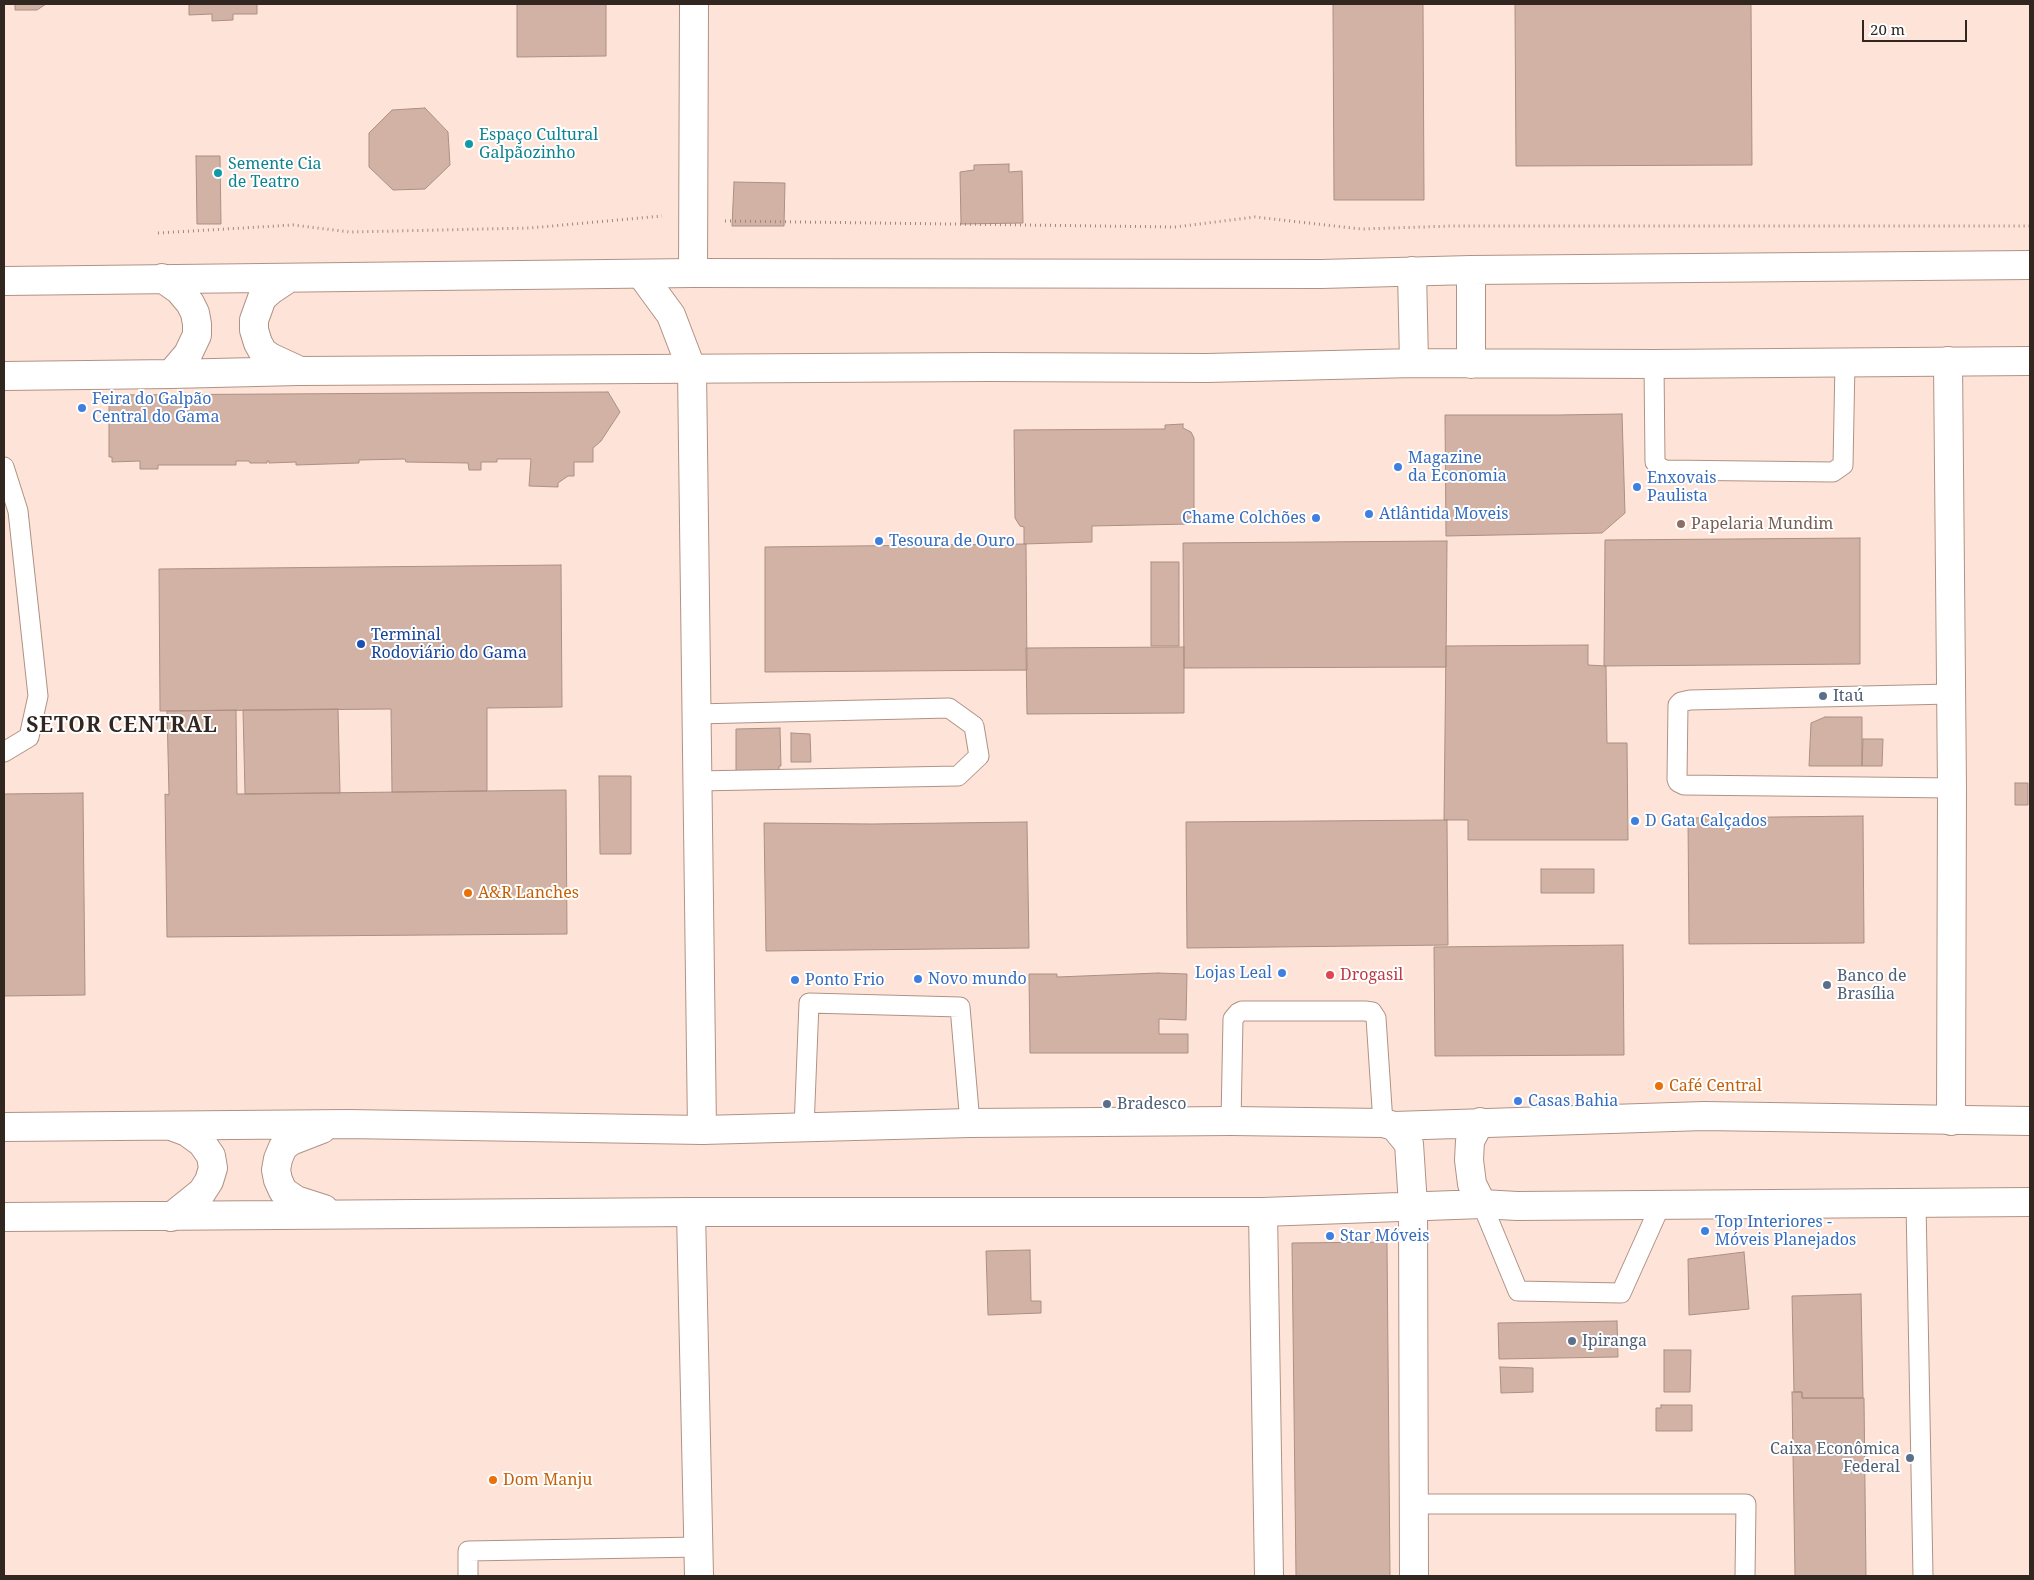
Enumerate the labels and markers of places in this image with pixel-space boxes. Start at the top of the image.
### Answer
place label: Espaço Cultural Galpãozinho [479,125,598,163]
marker: Espaço Cultural Galpãozinho [463,138,475,150]
place label: Semente Cia de Teatro [228,154,322,192]
marker: Semente Cia de Teatro [212,167,224,179]
place label: Feira do Galpão Central do Gama [92,389,219,427]
marker: Feira do Galpão Central do Gama [76,402,88,414]
place label: Magazine da Economia [1408,448,1507,486]
marker: Magazine da Economia [1392,461,1404,473]
place label: Enxovais Paulista [1647,468,1716,506]
marker: Enxovais Paulista [1631,481,1643,493]
place label: Atlântida Moveis [1379,504,1508,524]
place label: Chame Colchões [1182,508,1306,528]
marker: Atlântida Moveis [1363,508,1375,520]
marker: Chame Colchões [1310,512,1322,524]
place label: Papelaria Mundim [1691,514,1833,534]
marker: Papelaria Mundim [1675,518,1687,530]
place label: Tesoura de Ouro [889,531,1015,551]
marker: Tesoura de Ouro [873,535,885,547]
place label: Terminal Rodoviário do Gama [371,625,527,663]
marker: Terminal Rodoviário do Gama [355,638,367,650]
place label: Itaú [1833,686,1864,706]
marker: Itaú [1817,690,1829,702]
place label: D Gata Calçados [1645,811,1767,831]
marker: D Gata Calçados [1629,815,1641,827]
place label: A&R Lanches [478,883,579,903]
marker: A&R Lanches [462,887,474,899]
place label: Lojas Leal [1195,963,1272,983]
place label: Drogasil [1340,965,1403,985]
place label: Banco de Brasília [1837,966,1906,1004]
marker: Lojas Leal [1276,967,1288,979]
place label: Novo mundo [928,969,1027,989]
marker: Drogasil [1324,969,1336,981]
place label: Ponto Frio [805,970,885,990]
marker: Novo mundo [912,973,924,985]
marker: Ponto Frio [789,974,801,986]
marker: Banco de Brasília [1821,979,1833,991]
place label: Café Central [1669,1076,1762,1096]
marker: Café Central [1653,1080,1665,1092]
place label: Casas Bahia [1528,1091,1618,1111]
place label: Bradesco [1117,1094,1186,1114]
marker: Casas Bahia [1512,1095,1524,1107]
marker: Bradesco [1101,1098,1113,1110]
place label: Top Interiores - Móveis Planejados [1715,1212,1856,1250]
marker: Top Interiores - Móveis Planejados [1699,1225,1711,1237]
place label: Star Móveis [1340,1226,1429,1246]
marker: Star Móveis [1324,1230,1336,1242]
place label: Ipiranga [1582,1331,1647,1351]
marker: Ipiranga [1566,1335,1578,1347]
place label: Caixa Econômica Federal [1770,1439,1900,1477]
marker: Caixa Econômica Federal [1904,1452,1916,1464]
place label: Dom Manju [503,1470,592,1490]
marker: Dom Manju [487,1474,499,1486]

